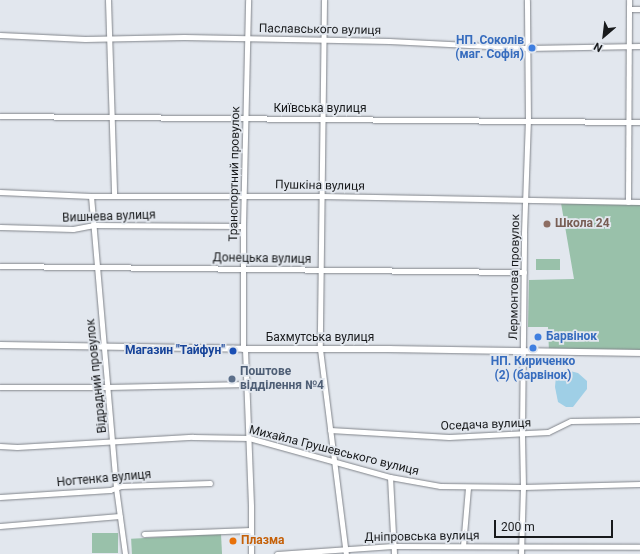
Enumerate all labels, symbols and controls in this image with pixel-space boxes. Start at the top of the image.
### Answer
north arrow [584,16,624,56]
street label: Паславського вулиця [259,22,381,38]
place label: НП. Соколів (маг. Софія) [455,34,524,62]
text: N [592,39,605,55]
marker: НП. Соколів (маг. Софія) [527,43,537,53]
street label: Київська вулиця [274,102,366,116]
street label: Транспортний провулок [227,106,243,242]
street label: Пушкіна вулиця [275,178,365,194]
street label: Вишнева вулиця [62,208,156,226]
street label: Лермонтова провулок [507,214,523,340]
place label: Школа 24 [555,217,610,231]
marker: Школа 24 [542,219,552,229]
street label: Донецька вулиця [213,251,311,267]
street label: Відрадний провулок [84,318,110,434]
place label: Барвінок [546,330,597,344]
street label: Бахмутська вулиця [266,331,374,345]
marker: Барвінок [533,332,543,342]
marker: НП. Кириченко (2) (барвінок) [528,343,538,353]
place label: Магазин "Тайфун" [125,344,225,358]
marker: Магазин "Тайфун" [228,346,238,356]
place label: НП. Кириченко (2) (барвінок) [491,355,575,383]
place label: Поштове відділення №4 [240,365,324,393]
marker: Поштове відділення №4 [227,374,237,384]
street label: Оседача вулиця [440,416,532,434]
street label: Михайла Грушевського вулиця [248,423,420,479]
street label: Ногтенка вулиця [56,468,152,490]
scale bar [496,512,615,538]
text: 200 m [501,520,535,534]
street label: Дніпровська вулиця [364,529,480,545]
place label: Плазма [241,534,284,548]
marker: Плазма [228,536,238,546]

